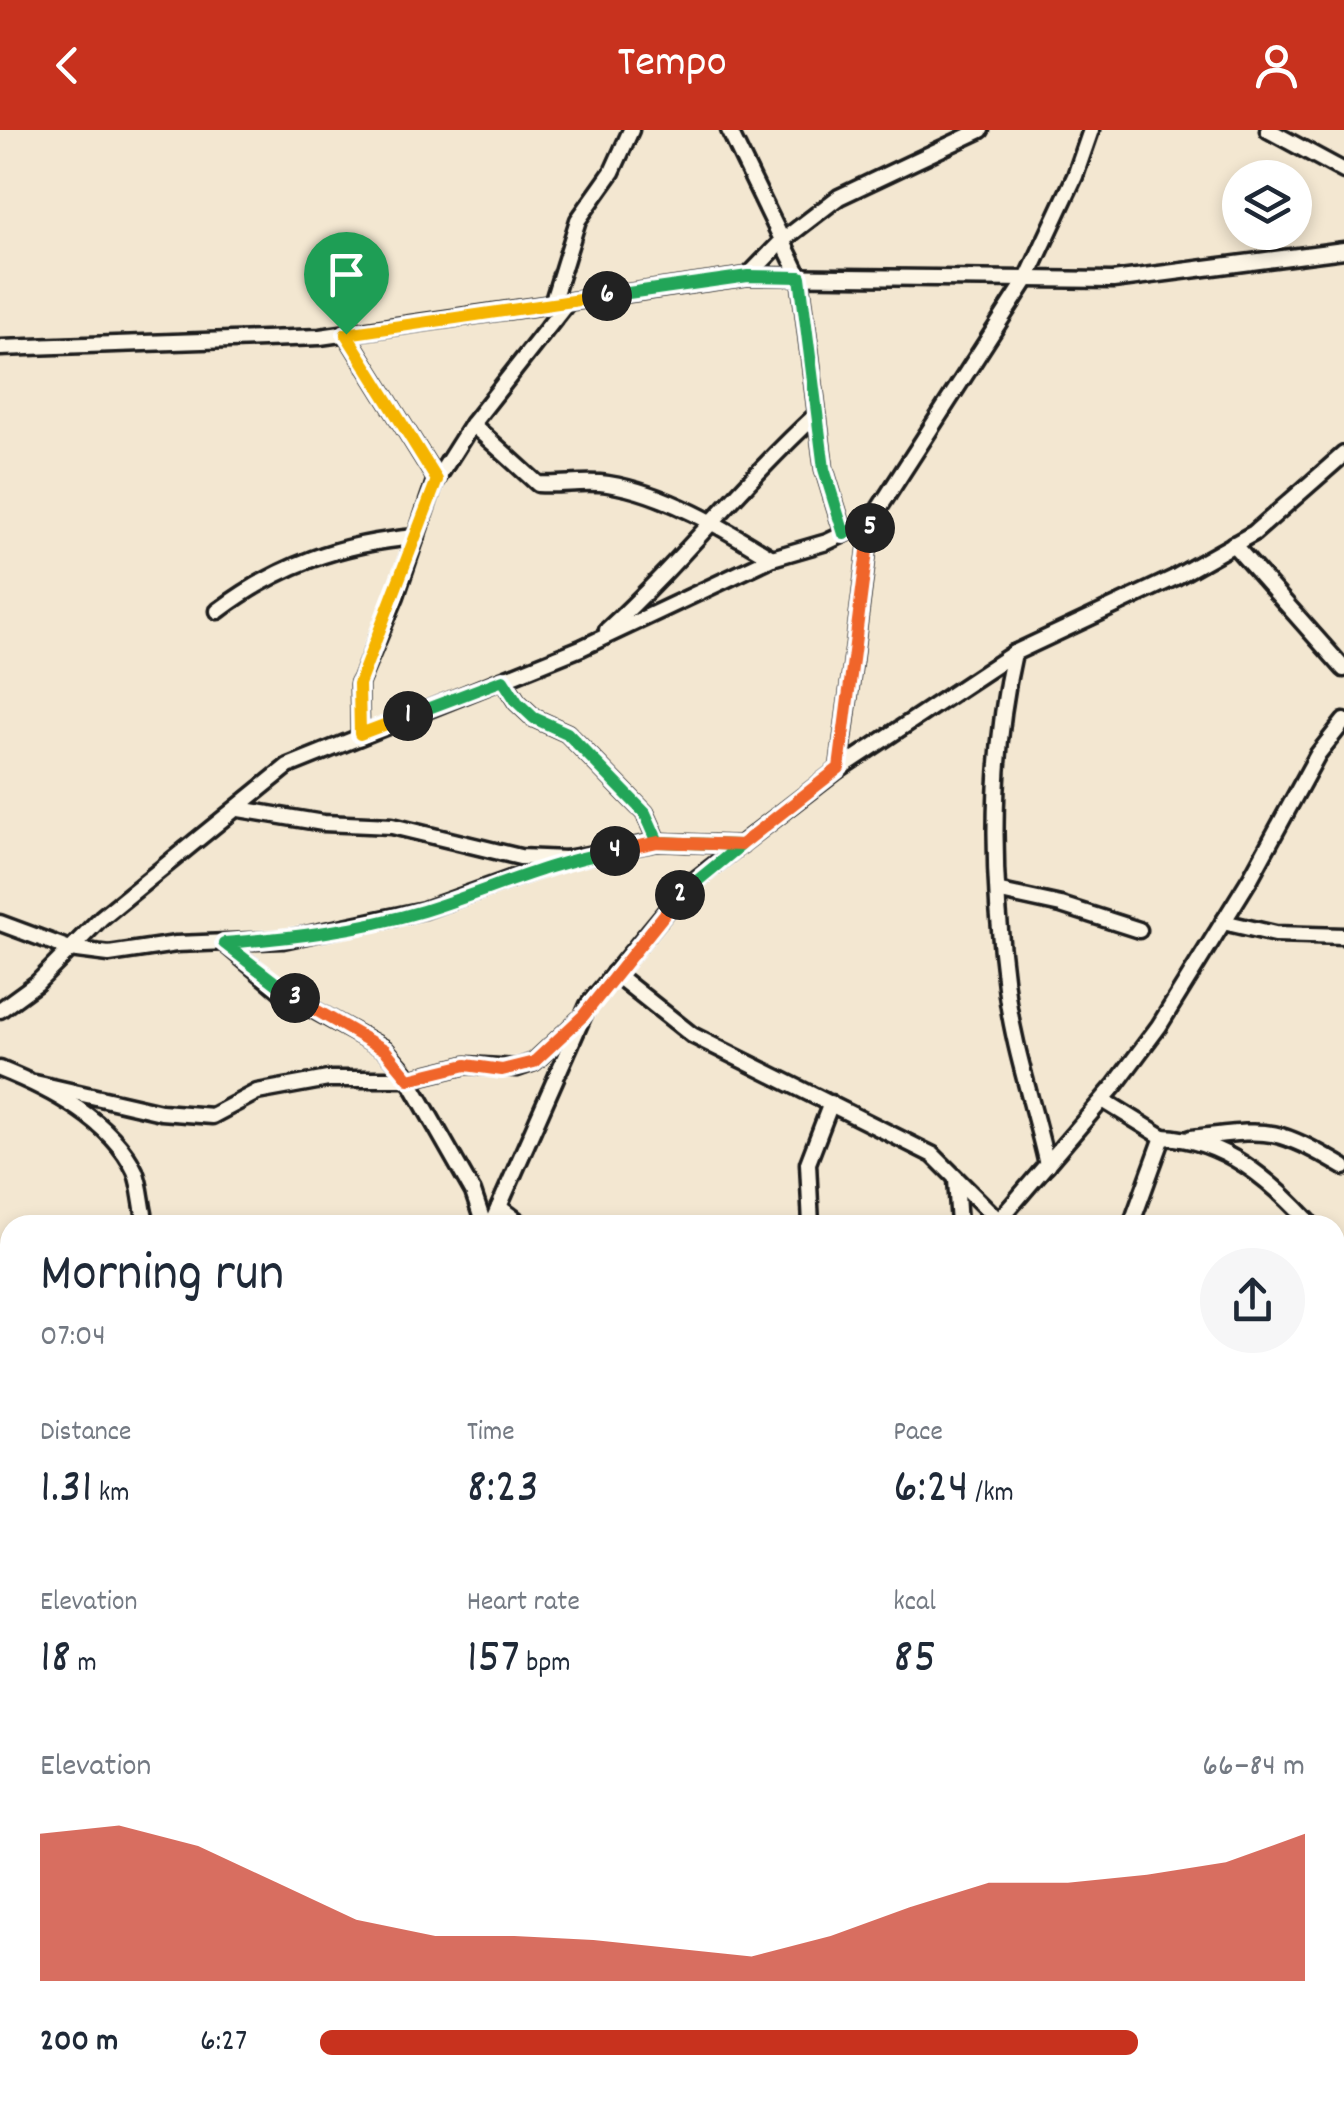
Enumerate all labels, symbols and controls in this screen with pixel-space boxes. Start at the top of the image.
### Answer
text: Tempo [617,33,727,97]
icon: back [40,38,95,93]
icon: person [1249,38,1304,93]
map controls [1222,160,1312,250]
button: layers [1222,160,1312,250]
pin [304,232,389,335]
icon: arrive [319,247,374,302]
pin: 6 [582,271,632,321]
text: 6 [600,276,614,316]
pin: 5 [845,503,895,553]
text: 5 [864,508,876,548]
pin: 1 [383,691,433,741]
text: 1 [405,696,411,736]
pin: 4 [590,826,640,876]
text: 4 [609,831,621,871]
pin: 2 [655,870,705,920]
text: 2 [674,875,686,915]
pin: 3 [270,973,320,1023]
text: 3 [289,978,301,1018]
text: Morning run [40,1238,284,1317]
button: share [1200,1248,1305,1353]
text: 07:04 [40,1315,106,1361]
text: Distance [40,1414,131,1454]
text: Time [467,1414,515,1454]
text: Pace [893,1414,943,1454]
text: 1.31 [40,1454,92,1526]
text: 8:23 [467,1454,539,1526]
text: 6:24 [893,1454,969,1526]
text: km [92,1475,130,1515]
text: /km [969,1475,1014,1515]
text: Elevation [40,1584,137,1624]
text: Heart rate [467,1584,580,1624]
text: kcal [893,1584,936,1624]
text: 18 [40,1624,71,1696]
text: 157 [467,1624,520,1696]
text: 85 [893,1624,937,1696]
text: m [71,1645,97,1685]
text: bpm [520,1645,571,1685]
text: Elevation [40,1745,151,1791]
text: 66–84 m [1202,1745,1305,1791]
text: 200 m [40,2020,118,2066]
text: 6:27 [200,2020,247,2066]

